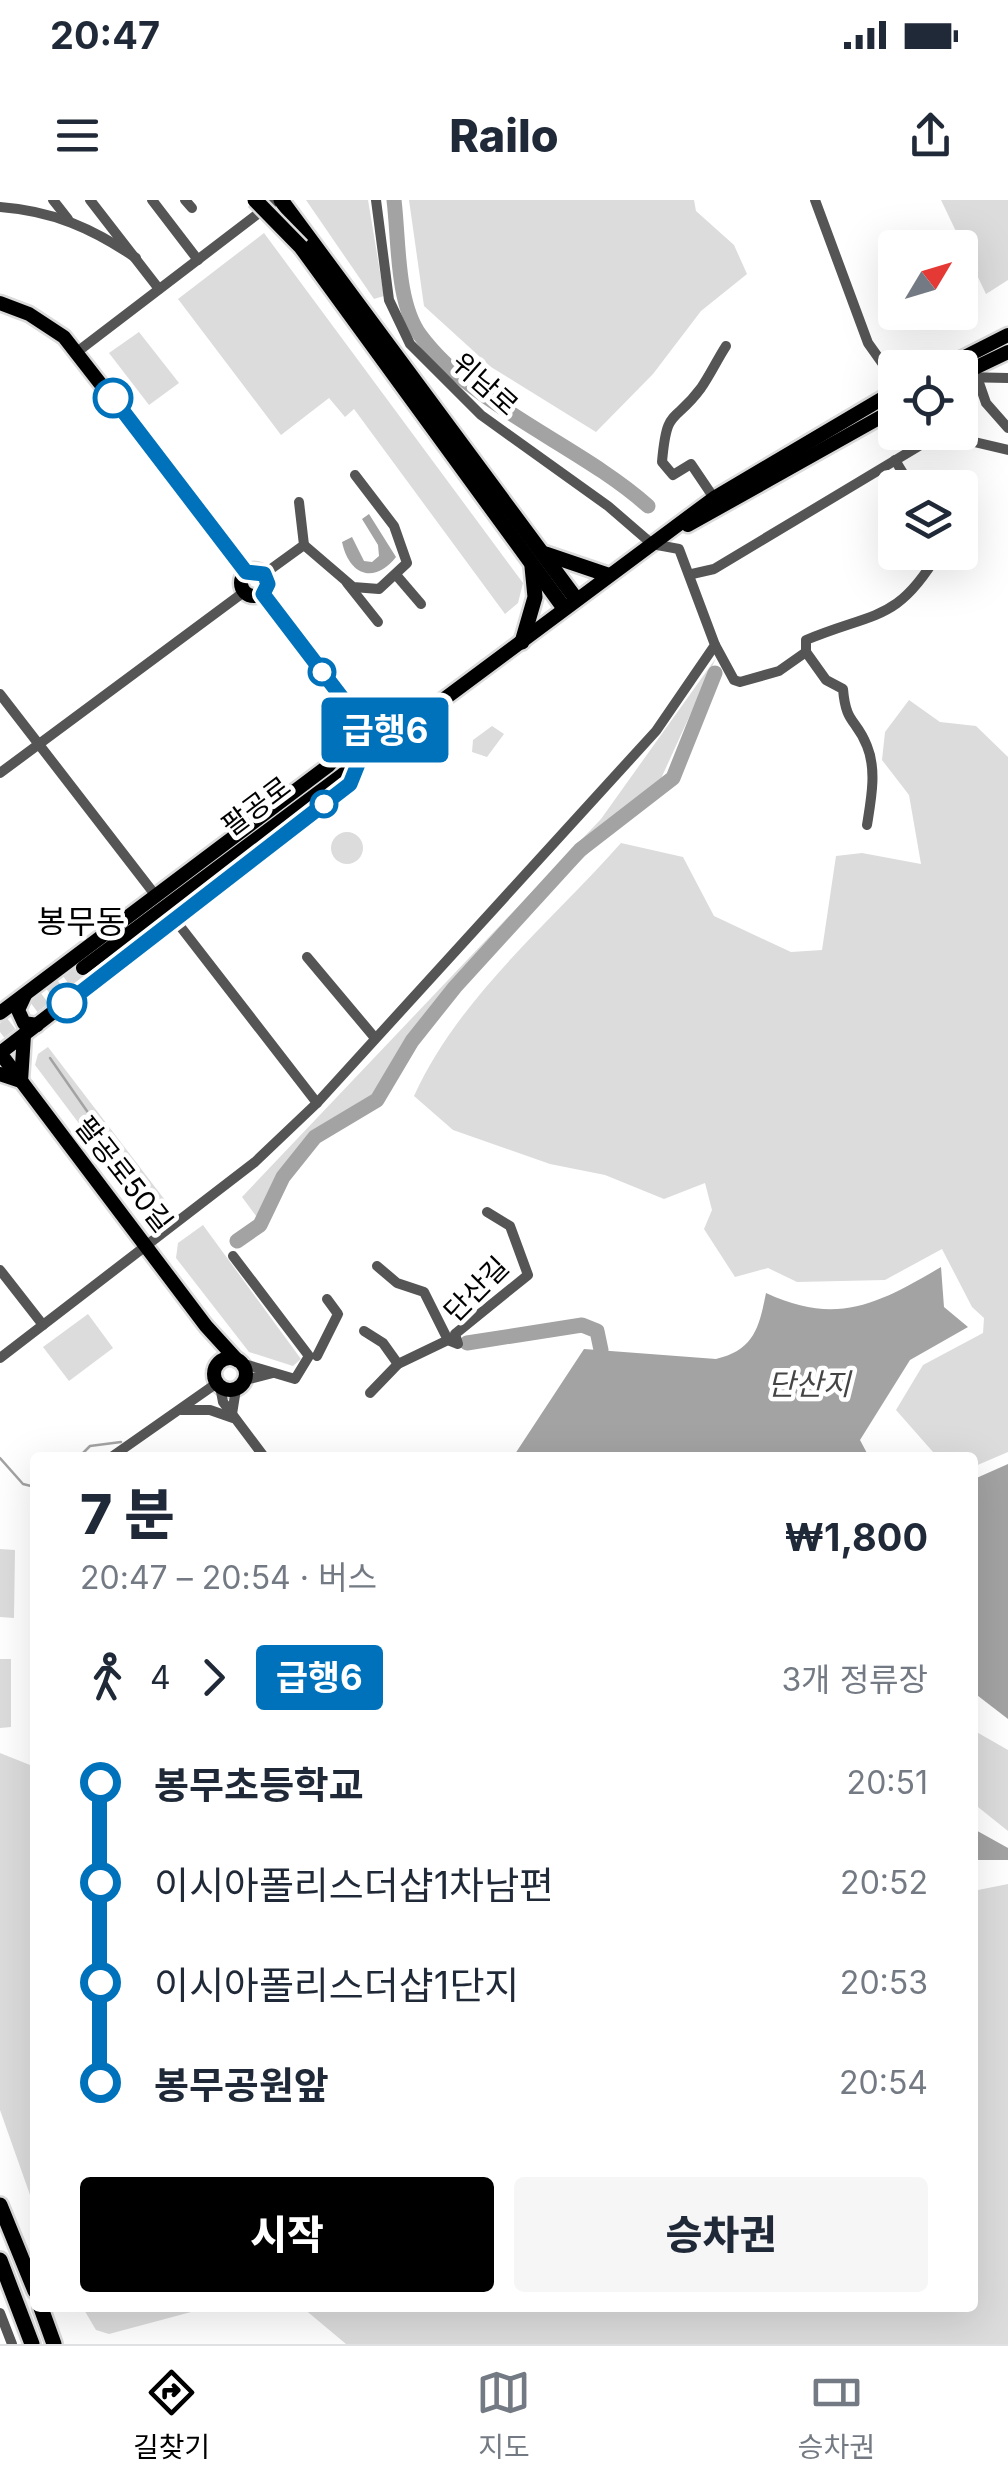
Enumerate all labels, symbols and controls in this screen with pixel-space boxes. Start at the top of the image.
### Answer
text: 20:47 [50,12,160,58]
icon: menu [50,108,105,163]
text: Railo [449,108,559,163]
icon: share [903,108,958,163]
north arrow [878,230,978,330]
map controls [878,230,978,570]
street label: 위남로 [445,346,525,422]
button: locate [878,350,978,450]
unlabelled marker [94,379,132,417]
button: layers [878,470,978,570]
unlabelled marker [309,659,335,685]
line badge: 급행6 [328,698,442,762]
text: 급행6 [341,709,429,751]
street label: 팔공로 [215,769,297,843]
unlabelled marker [311,791,337,817]
district label: 봉무동 [37,902,125,941]
unlabelled marker [48,984,86,1022]
street label: 팔공로50길 [68,1109,180,1239]
street label: 단산길 [437,1250,515,1328]
water label: 단산지 [768,1366,853,1402]
text: 7 분 [80,1481,175,1547]
text: ₩1,800 [785,1514,928,1560]
text: 20:47 – 20:54 · 버스 [80,1558,377,1597]
icon: walk [80,1650,135,1705]
icon: forward [186,1650,241,1705]
text: 급행6 [276,1656,363,1698]
text: 4 [150,1658,171,1697]
text: 3개 정류장 [781,1660,928,1699]
text: 봉무초등학교 [154,1762,364,1808]
text: 20:51 [847,1763,928,1802]
text: 이시아폴리스더샵1차남편 [154,1862,554,1908]
text: 20:52 [840,1863,928,1902]
text: 이시아폴리스더샵1단지 [154,1962,519,2008]
text: 20:53 [840,1963,928,2002]
text: 봉무공원앞 [154,2062,329,2108]
text: 20:54 [839,2063,928,2102]
button: 시작 [80,2177,494,2292]
button: 승차권 [514,2177,928,2292]
tab: 길찾기 [133,2365,210,2465]
tab: 지도 [476,2365,531,2465]
tab: 승차권 [798,2365,875,2465]

